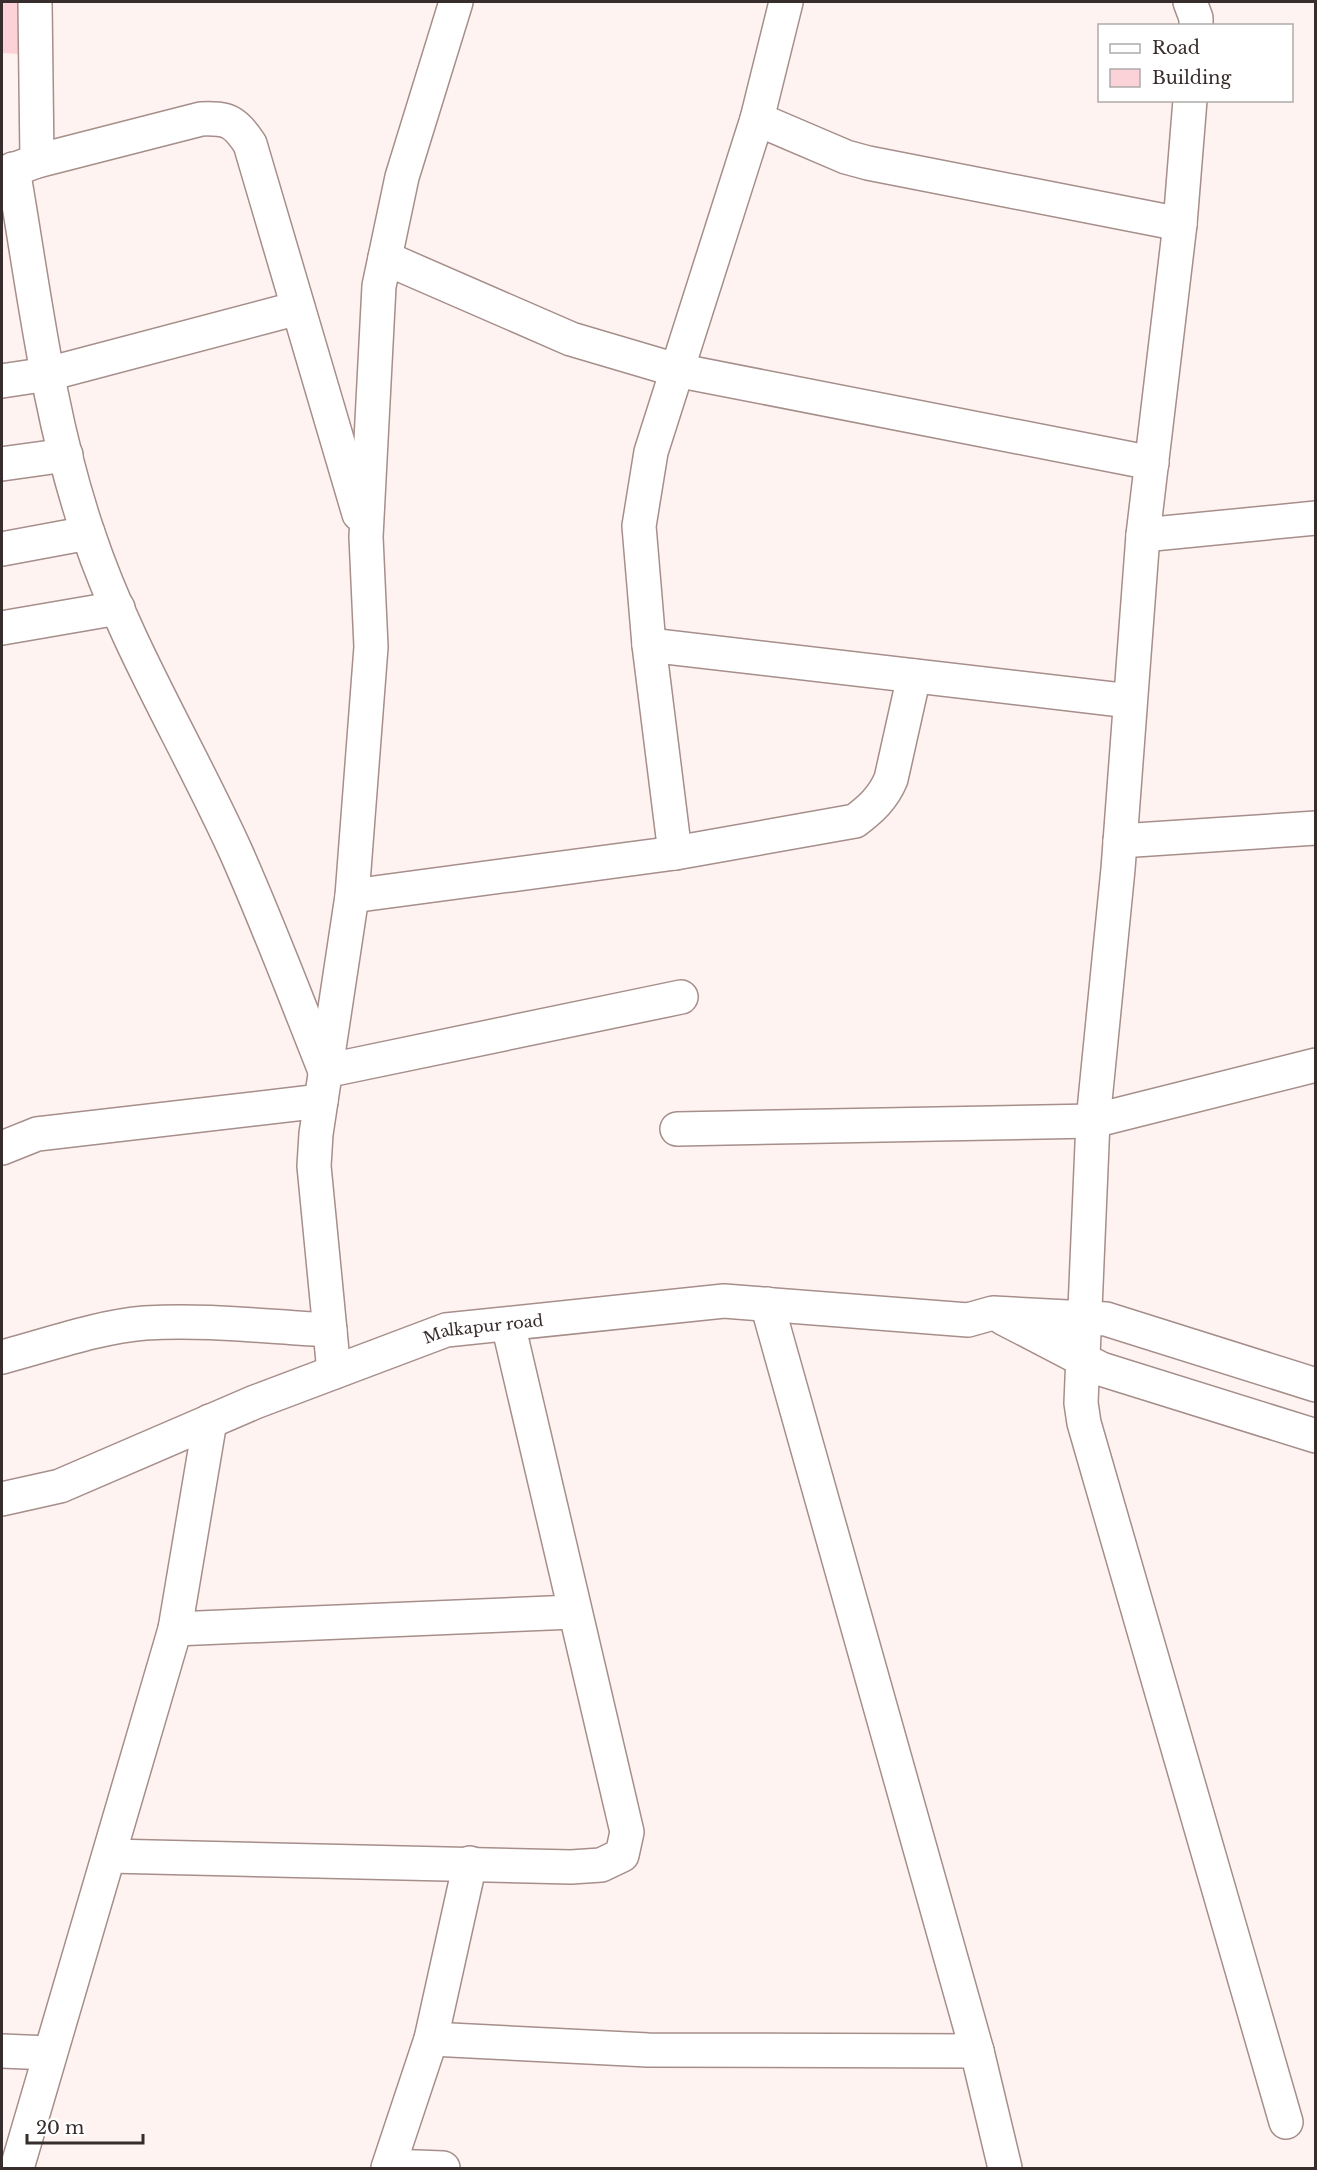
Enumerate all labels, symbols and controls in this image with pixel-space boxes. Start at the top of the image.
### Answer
legend [1098,24,1293,102]
text: Road [1152,37,1200,59]
text: Building [1152,67,1231,89]
street label: Malkapur road [420,1310,544,1348]
scale bar [27,2107,142,2145]
text: 20 m [36,2117,84,2139]

